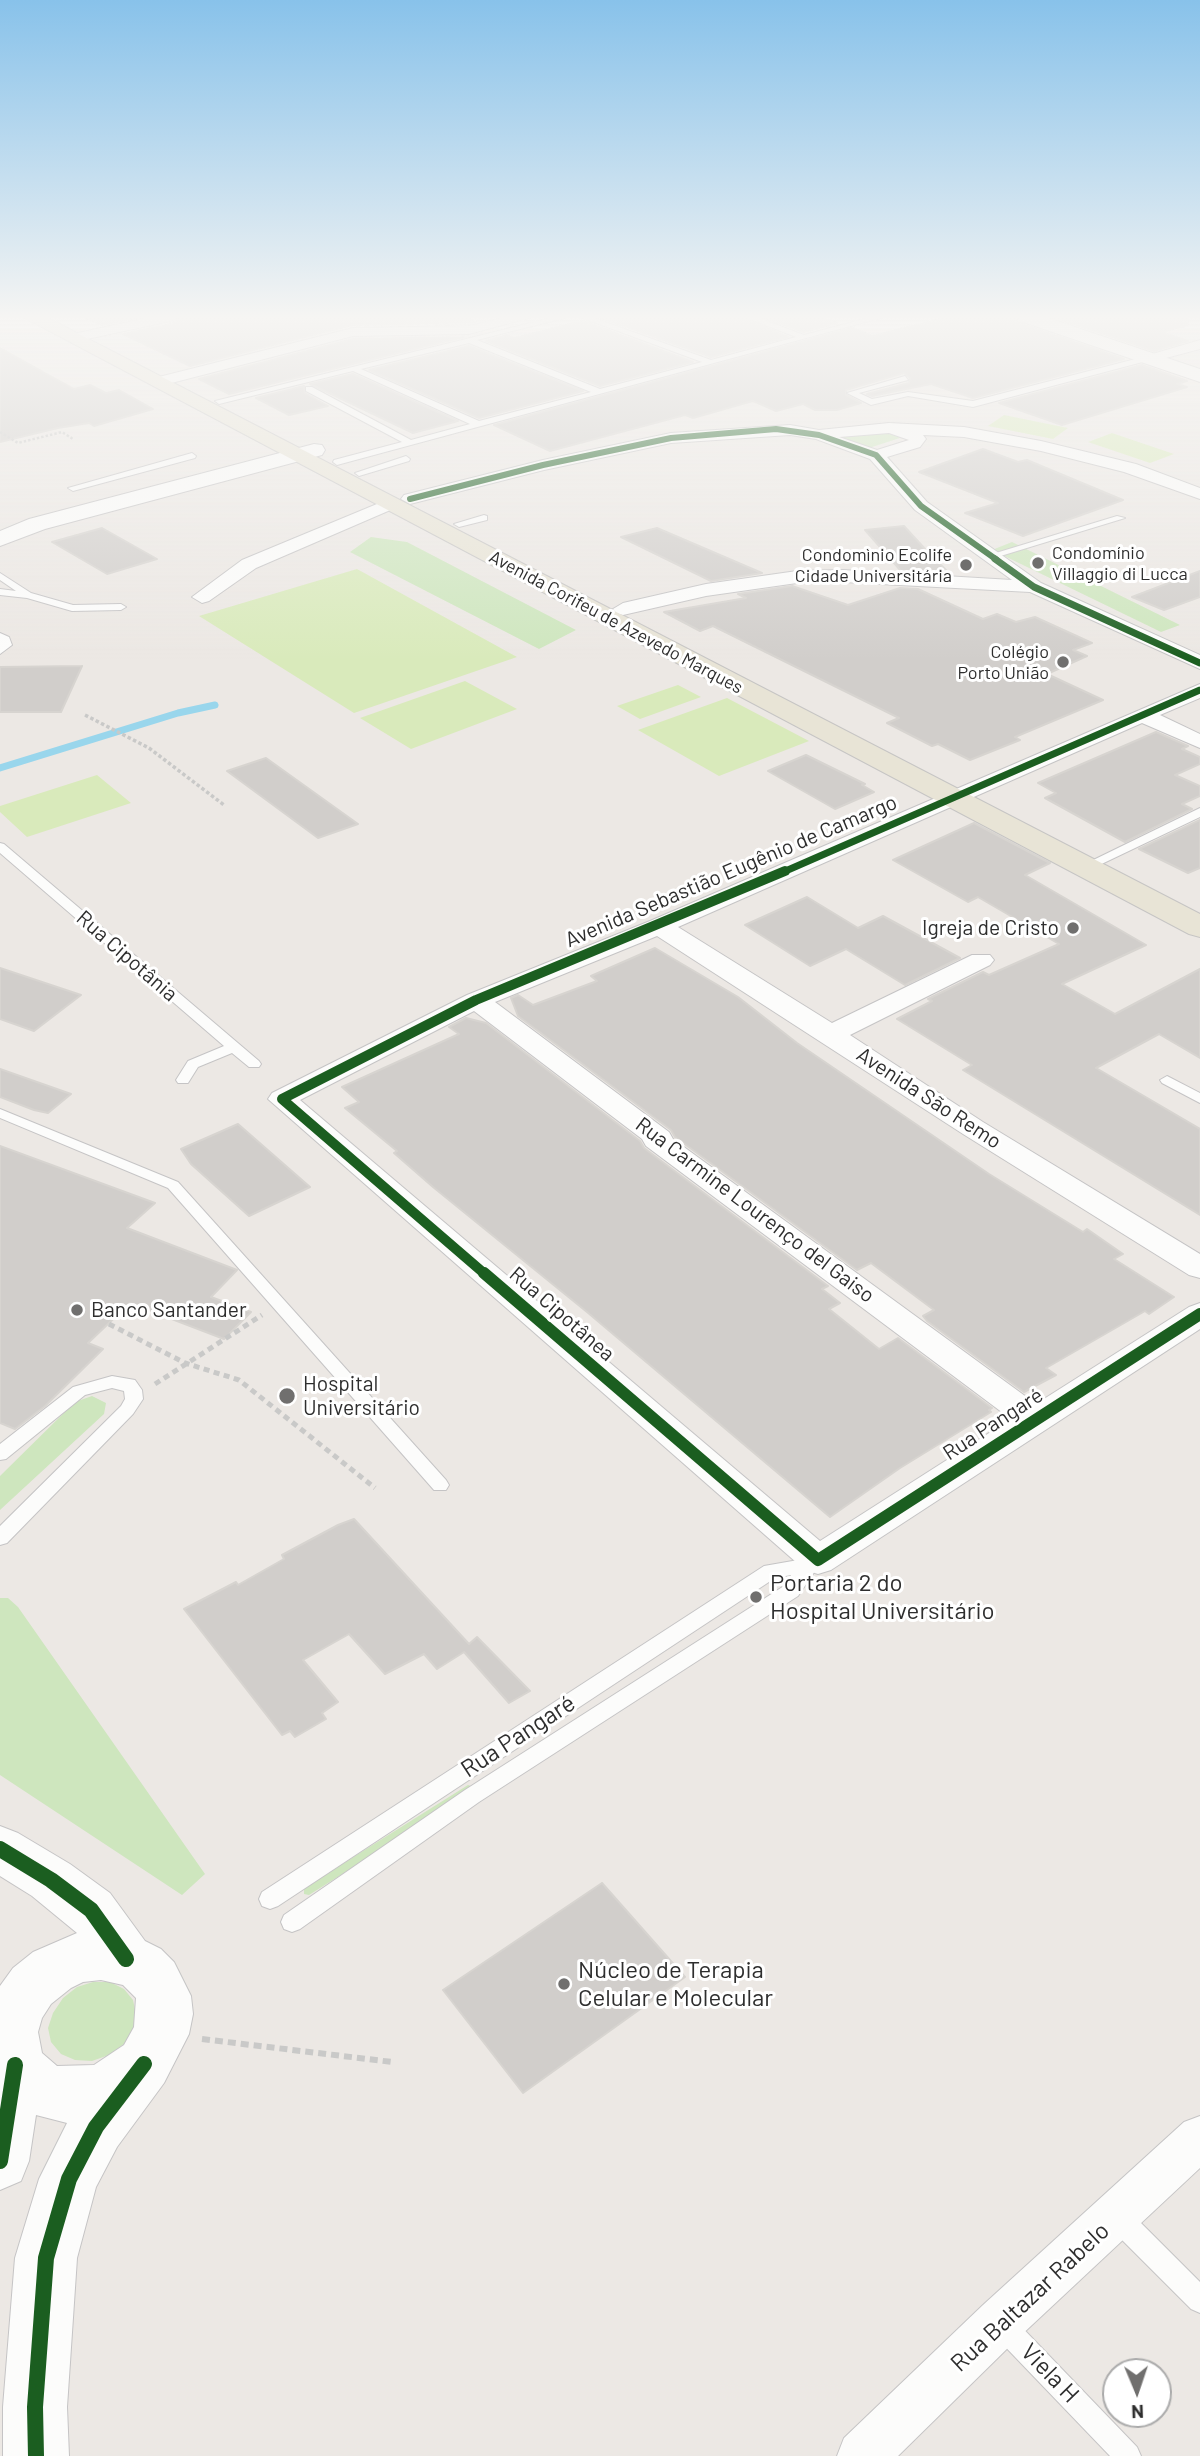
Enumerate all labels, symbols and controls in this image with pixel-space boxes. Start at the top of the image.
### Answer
place label: Condomínio Villaggio di Lucca [1052,542,1188,584]
place label: Condomìnio Ecolife Cidade Universitária [795,544,952,586]
street label: Avenida Corifeu de Azevedo Marques [486,546,746,698]
marker: Condomínio Villaggio di Lucca [1030,555,1046,571]
marker: Condomìnio Ecolife Cidade Universitária [958,557,974,573]
place label: Colégio Porto União [958,641,1049,684]
marker: Colégio Porto União [1055,654,1071,670]
street label: Avenida Sebastião Eugênio de Camargo [561,789,901,953]
street label: Rua Cipotânia [71,905,183,1007]
place label: Igreja de Cristo [922,915,1059,941]
marker: Igreja de Cristo [1065,920,1081,936]
street label: Avenida São Remo [852,1042,1006,1154]
street label: Rua Carmine Lourenço del Gaiso [631,1112,879,1308]
street label: Rua Cipotânea [504,1261,620,1367]
place label: Banco Santander [91,1297,247,1323]
marker: Banco Santander [69,1302,85,1318]
place label: Hospital Universitário [303,1371,420,1421]
street label: Rua Pangaré [938,1382,1048,1466]
marker: Hospital Universitário [277,1386,297,1406]
place label: Portaria 2 do Hospital Universitário [770,1569,995,1625]
marker: Portaria 2 do Hospital Universitário [748,1589,764,1605]
street label: Rua Pangaré [455,1688,581,1784]
place label: Núcleo de Terapia Celular e Molecular [578,1956,773,2012]
marker: Núcleo de Terapia Celular e Molecular [556,1976,572,1992]
street label: Rua Baltazar Rabelo [945,2216,1115,2378]
street label: Viela H [1015,2337,1085,2409]
north arrow [1102,2358,1172,2428]
text: N [1131,2401,1144,2424]

